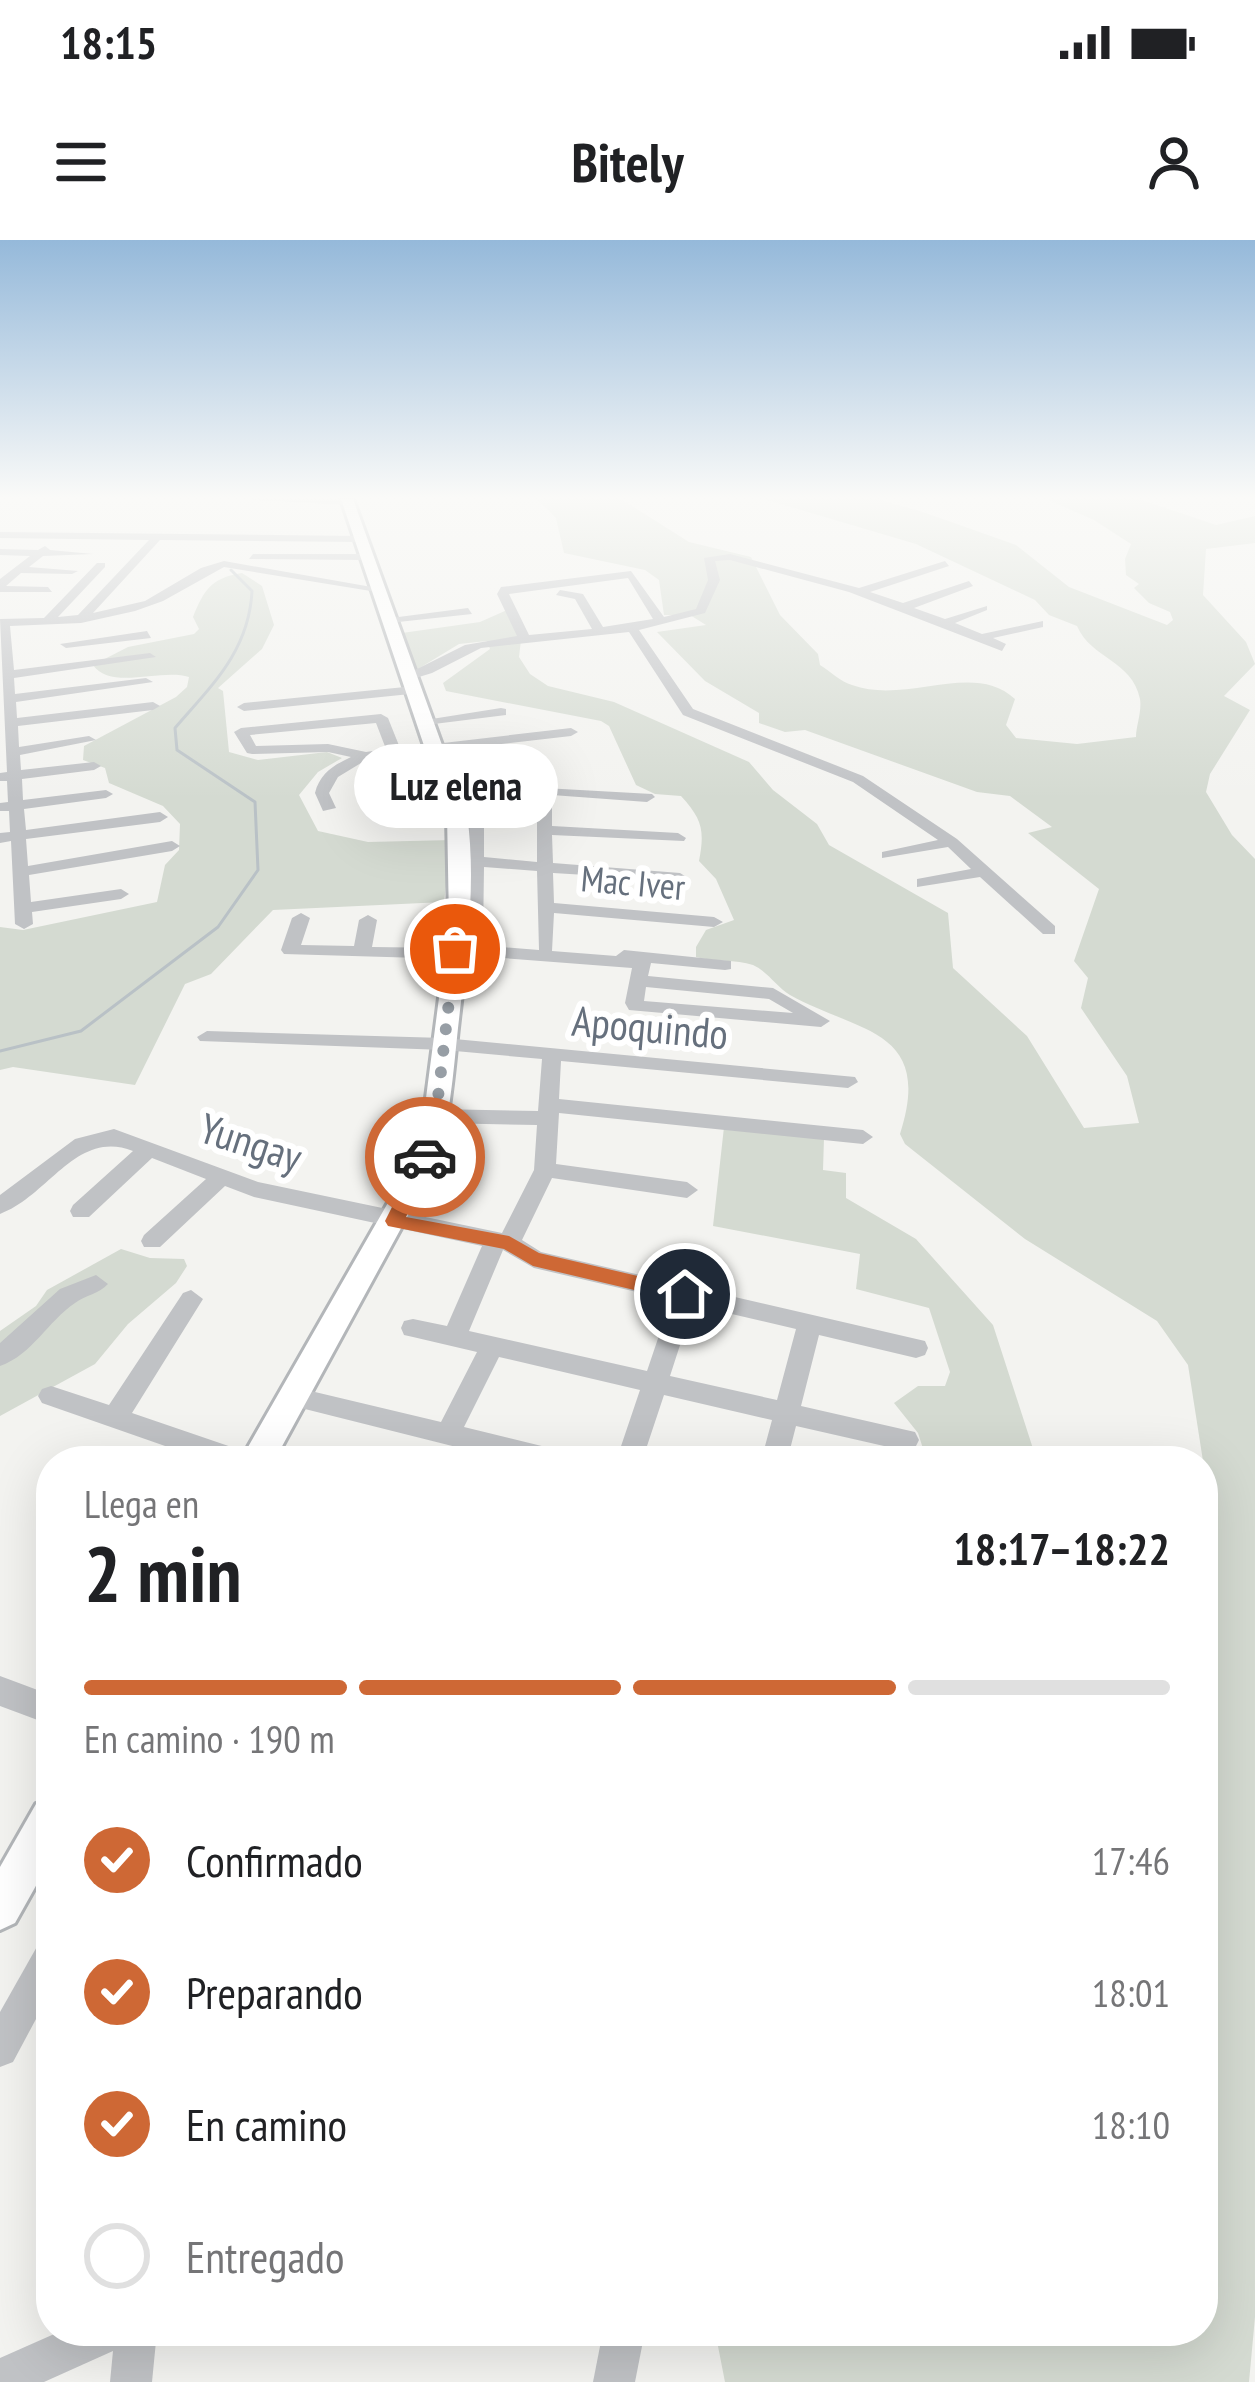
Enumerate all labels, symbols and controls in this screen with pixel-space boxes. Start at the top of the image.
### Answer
text: 18:15 [60,13,157,71]
text: Bitely [571,127,684,197]
icon: menu [48,129,114,195]
icon: person [1141,129,1207,195]
callout: Luz elena [353,745,557,829]
text: Luz elena [390,760,522,811]
street label: Mac Iver [579,854,687,910]
pin [404,898,506,1000]
icon: bag [422,916,488,982]
street label: Apoquindo [570,993,730,1061]
courier [365,1097,485,1217]
street label: Yungay [193,1100,309,1184]
icon: car [392,1124,458,1190]
pin [634,1243,736,1345]
icon: home [652,1261,718,1327]
text: Llega en [84,1478,199,1529]
text: 18:17–18:22 [953,1519,1170,1577]
text: 2 min [84,1523,242,1624]
text: En camino · 190 m [84,1713,335,1764]
icon: check [84,1827,150,1893]
text: Confirmado [186,1831,363,1889]
text: 17:46 [1092,1835,1170,1886]
icon: check [84,1959,150,2025]
text: Preparando [186,1963,363,2021]
text: 18:01 [1092,1967,1170,2018]
icon: check [84,2091,150,2157]
text: En camino [186,2095,347,2153]
text: 18:10 [1092,2099,1170,2150]
text: Entregado [186,2227,344,2285]

